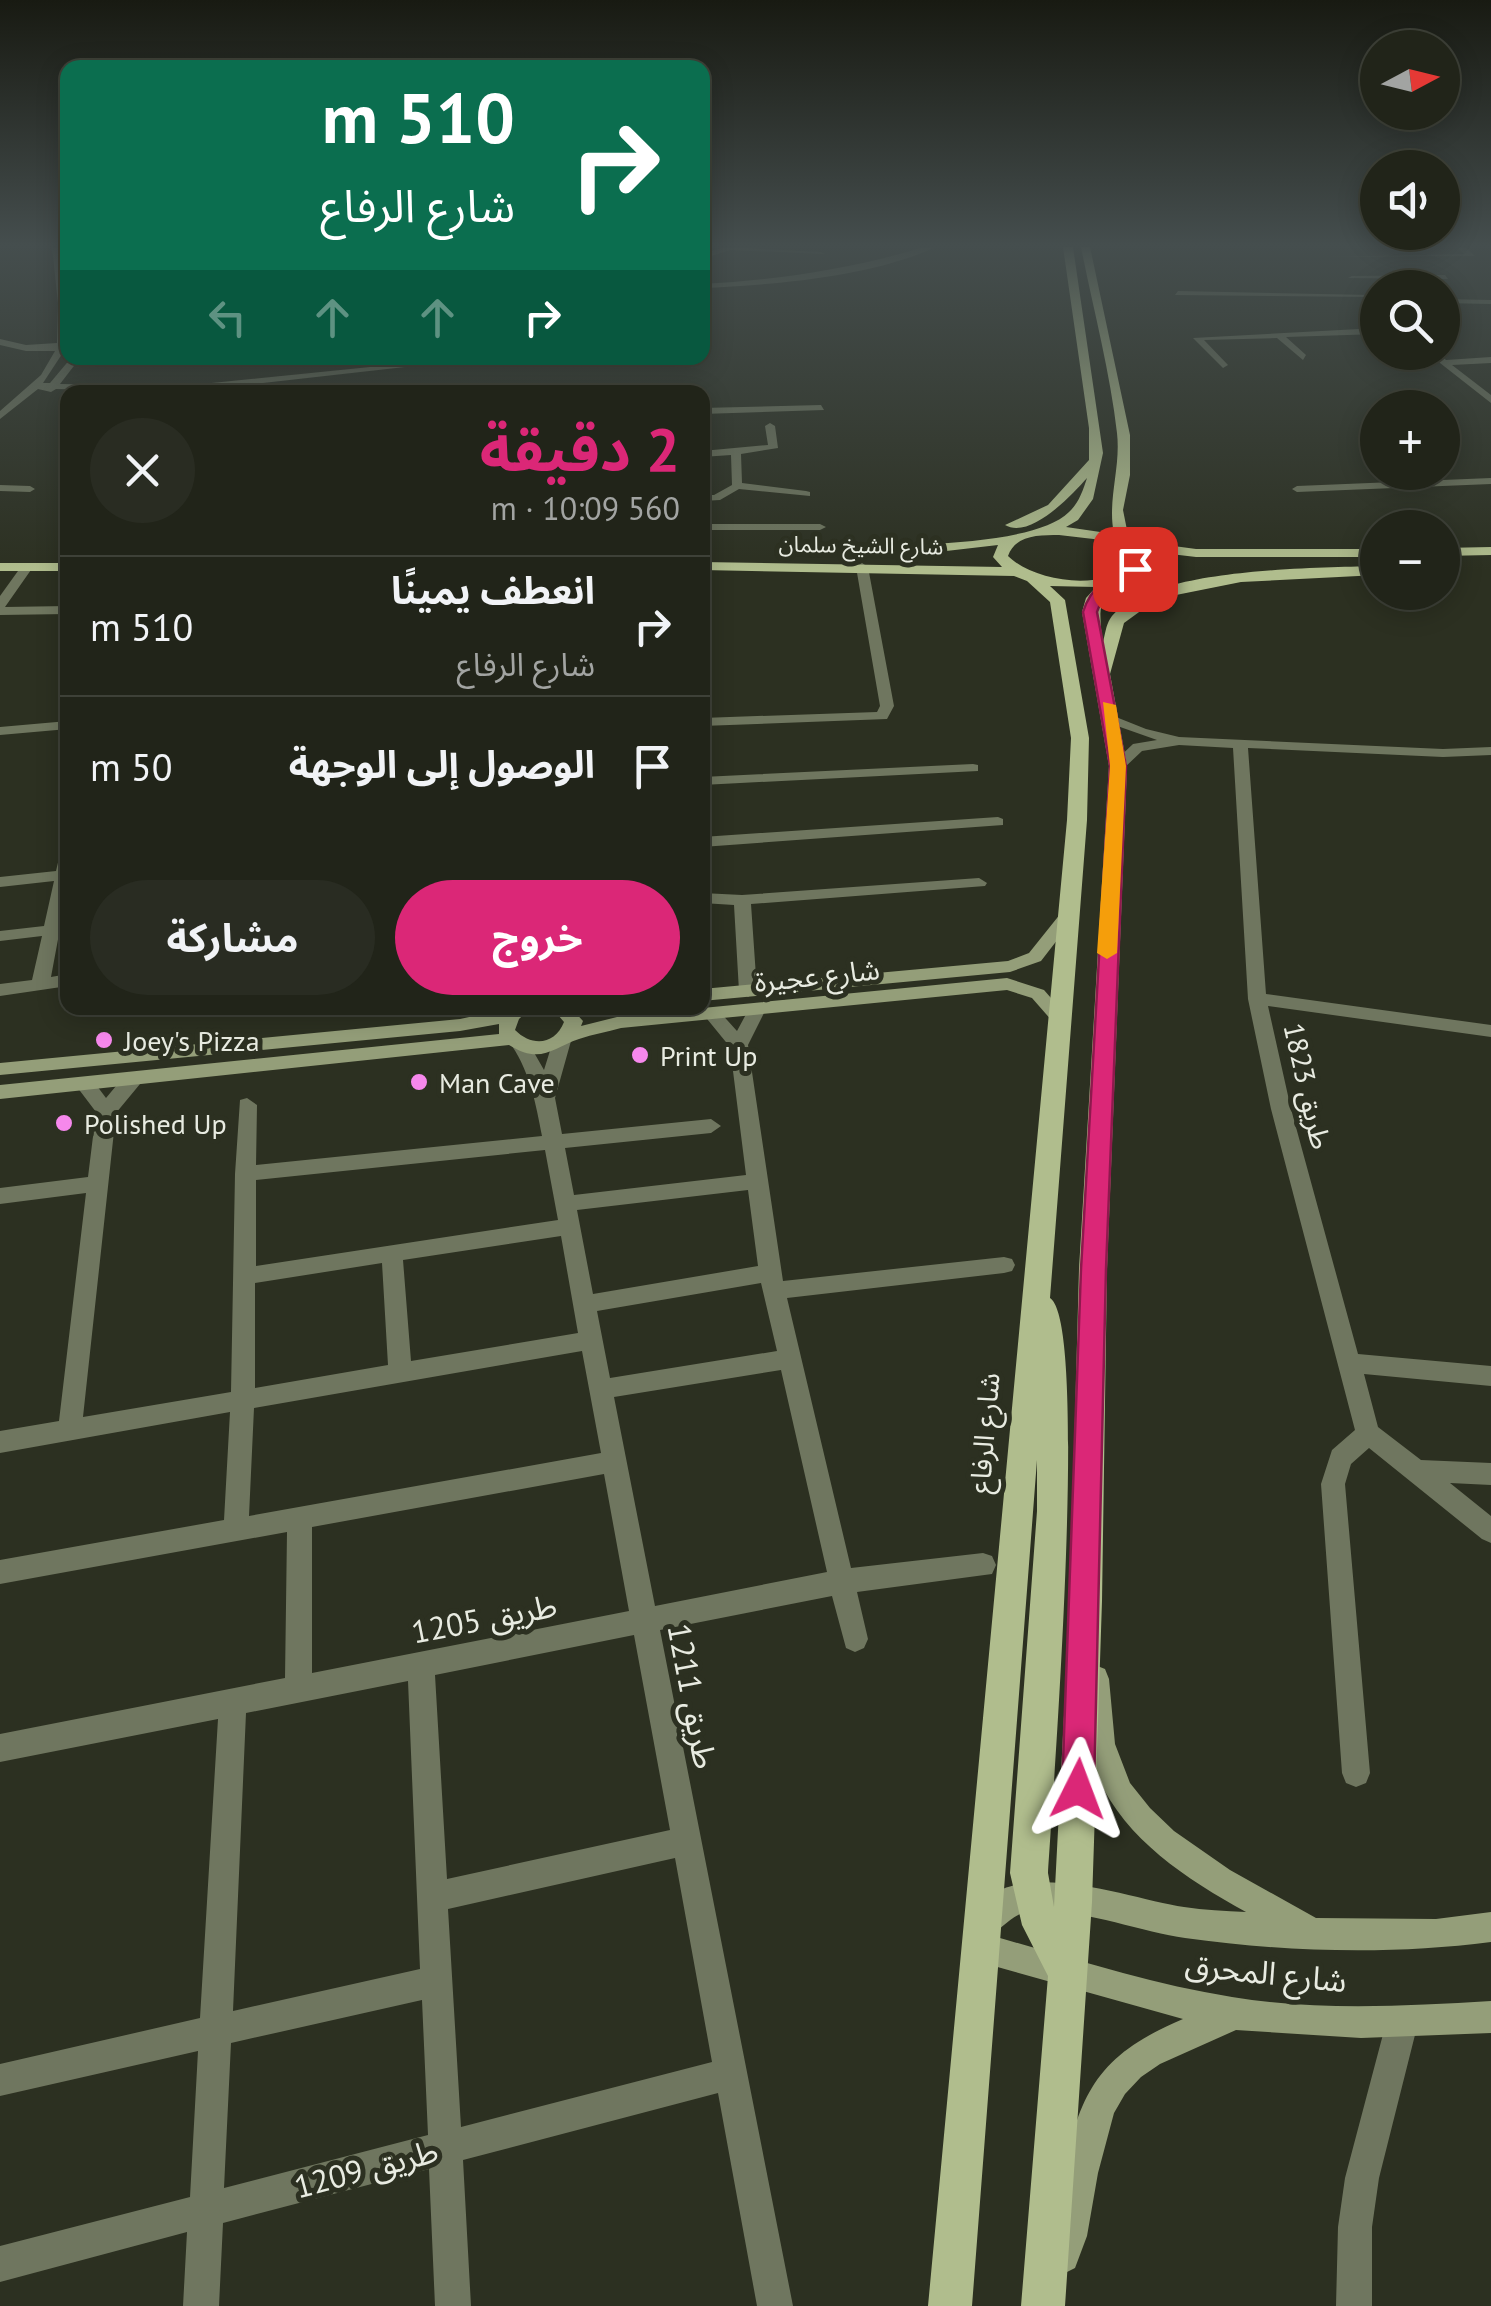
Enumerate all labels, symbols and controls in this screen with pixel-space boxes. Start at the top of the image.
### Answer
north arrow [1360,30,1460,130]
map controls [1360,30,1460,610]
text: 510 m [322,72,515,162]
icon: right [550,100,680,230]
button: sound [1360,150,1460,250]
text: شارع الرفاع [320,176,515,234]
button: search [1360,270,1460,370]
icon: left [200,290,255,345]
icon: ahead [305,290,360,345]
icon: ahead [410,290,465,345]
icon: right [515,290,570,345]
button: + [1360,390,1460,490]
text: 2 دقيقة [480,410,680,488]
button: close [90,418,195,523]
text: 560 m · 10:09 [491,487,680,529]
button: − [1360,510,1460,610]
pin [1093,527,1178,612]
street label: شارع الشيخ سلمان [778,530,944,563]
icon: arrive [1108,542,1163,597]
text: انعطف يمينًا [391,565,595,614]
icon: right [625,599,680,654]
text: 510 m [90,602,193,651]
text: شارع الرفاع [457,643,595,685]
text: الوصول إلى الوجهة [289,739,595,788]
icon: arrive [625,739,680,794]
text: 50 m [90,742,172,791]
button: مشاركة [90,880,375,995]
button: خروج [395,880,680,995]
street label: شارع عجيرة [753,950,882,1003]
street label: طريق 1823 [1275,1019,1341,1153]
place label: Joey's Pizza [123,1022,260,1059]
marker: Joey's Pizza [93,1029,115,1051]
place label: Print Up [660,1037,757,1074]
marker: Print Up [629,1044,651,1066]
place label: Man Cave [439,1064,555,1101]
marker: Man Cave [408,1071,430,1093]
place label: Polished Up [84,1105,227,1142]
marker: Polished Up [53,1112,75,1134]
street label: شارع الرفاع [960,1371,1011,1495]
street label: طريق 1205 [408,1583,560,1653]
street label: طريق 1211 [658,1620,728,1772]
position arrow [1026,1737,1130,1841]
street label: شارع المحرق [1183,1943,1349,2005]
street label: طريق 1209 [290,2129,442,2207]

